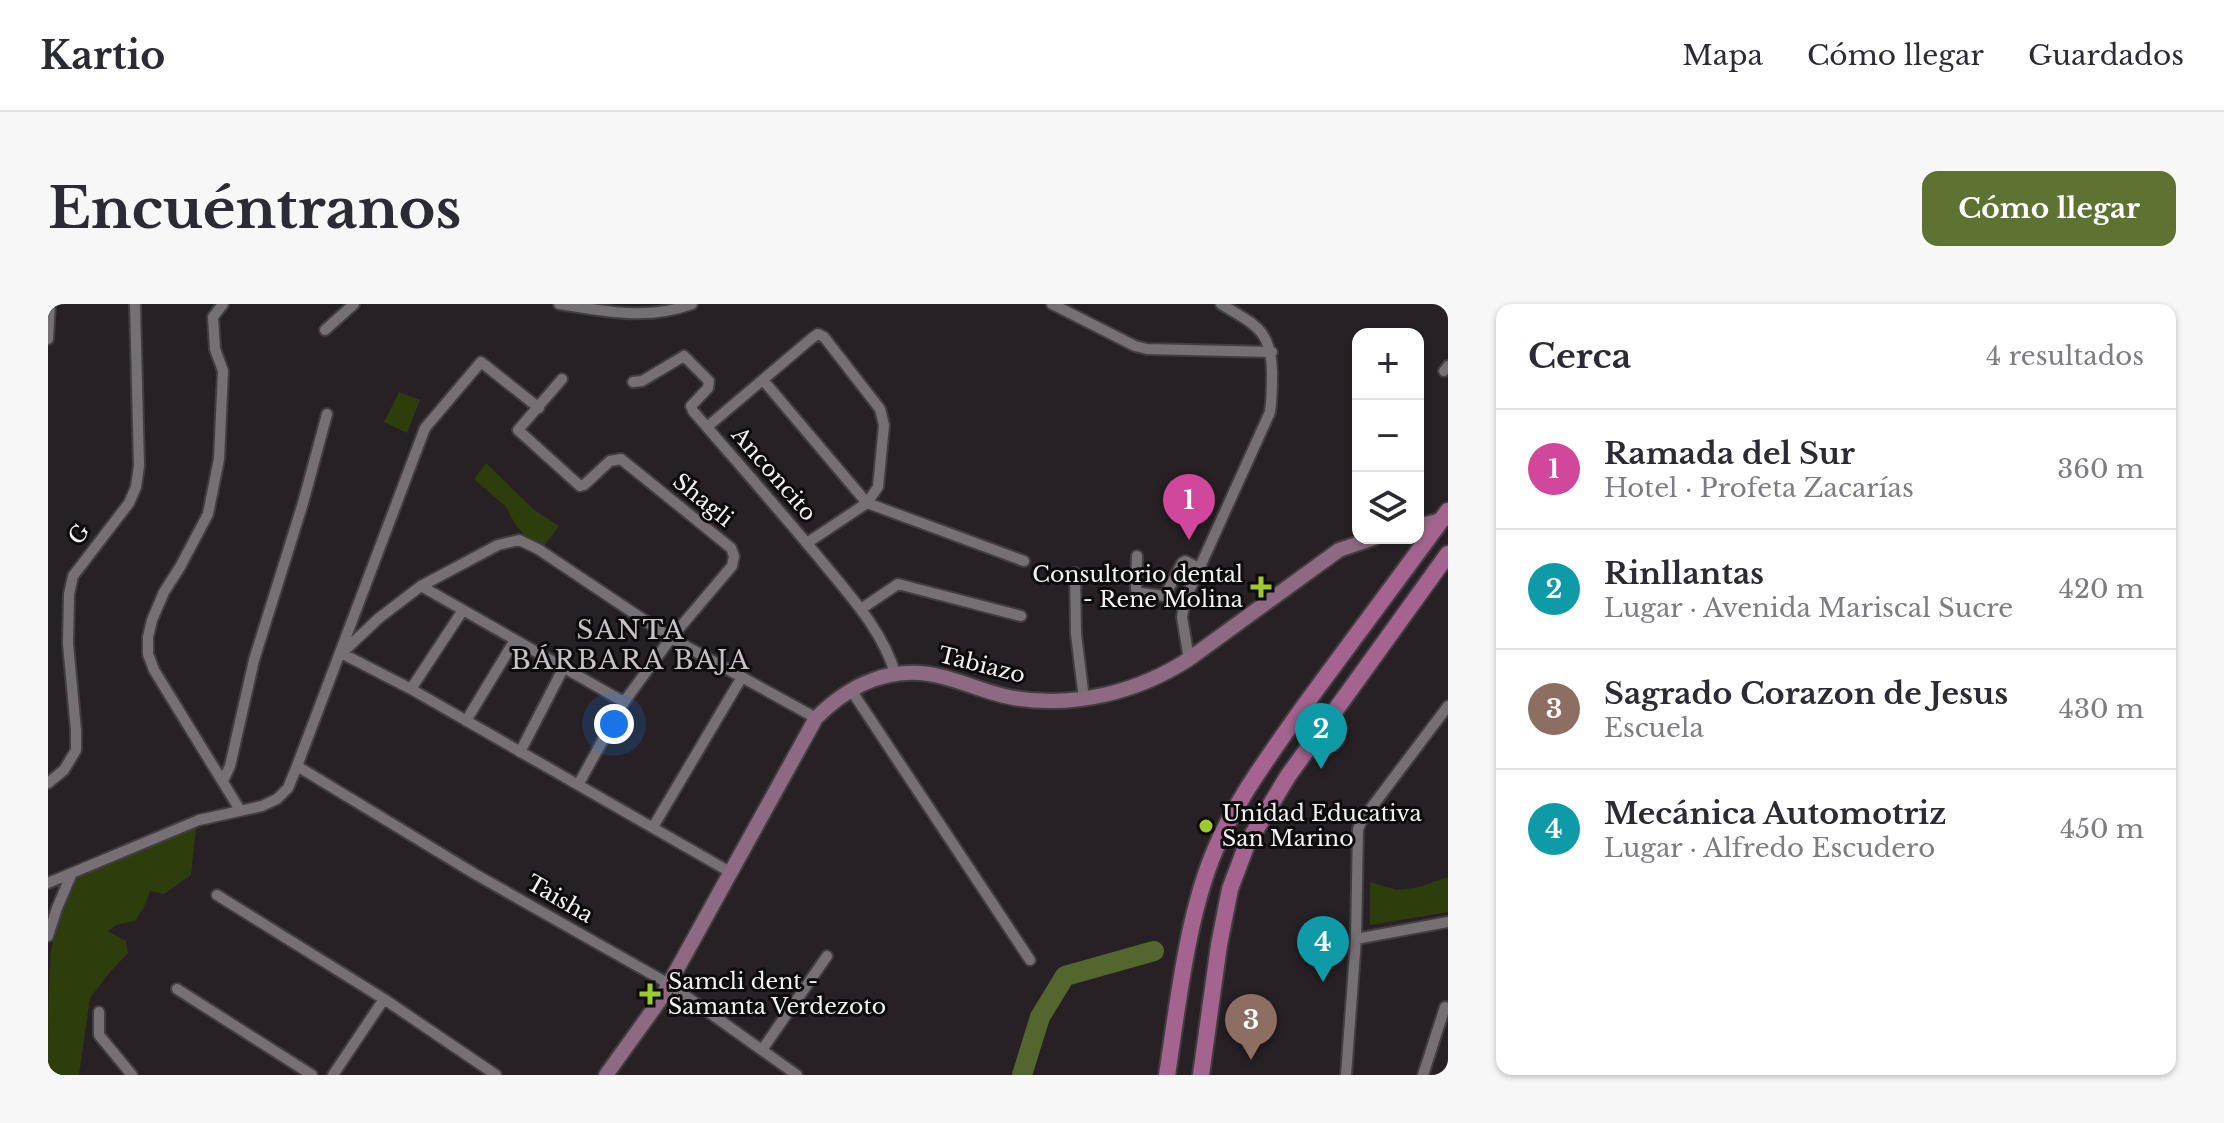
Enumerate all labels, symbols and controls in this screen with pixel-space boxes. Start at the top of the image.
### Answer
text: Kartio [40,32,165,79]
text: Mapa [1682,38,1763,73]
text: Cómo llegar [1807,38,1984,73]
text: Guardados [2028,38,2184,73]
button: Cómo llegar [1922,171,2176,246]
text: Encuéntranos [48,174,461,243]
map controls [1352,328,1424,544]
button: + [1352,328,1424,400]
text: Cerca [1528,335,1631,377]
text: 4 resultados [1986,340,2144,372]
button: − [1352,400,1424,472]
street label: Anconcito [725,421,822,526]
text: Ramada del Sur [1604,435,1855,472]
text: 1 [1548,453,1560,485]
text: 360 m [2057,453,2144,485]
street label: Shagli [668,468,739,533]
button: layers [1352,472,1424,544]
text: Hotel · Profeta Zacarías [1604,472,1914,504]
pin: 1 [1163,474,1215,540]
street label: G [62,518,96,550]
text: Rinllantas [1604,555,1764,592]
place label: Consultorio dental - Rene Molina [1032,561,1244,613]
text: 2 [1546,573,1562,605]
text: 420 m [2059,573,2144,605]
marker: Consultorio dental - Rene Molina [1250,576,1272,598]
text: Lugar · Avenida Mariscal Sucre [1604,592,2013,624]
district label: SANTA BÁRBARA BAJA [511,614,751,676]
street label: Tabiazo [936,641,1028,689]
text: Sagrado Corazon de Jesus [1604,675,2008,712]
text: 3 [1546,693,1562,725]
text: 430 m [2059,693,2144,725]
pin: 2 [1295,703,1347,769]
your location [594,704,634,744]
text: Escuela [1604,712,1704,744]
text: Mecánica Automotriz [1604,795,1946,832]
place label: Unidad Educativa San Marino [1222,800,1423,852]
text: 4 [1545,813,1563,845]
text: 450 m [2060,813,2144,845]
marker: Unidad Educativa San Marino [1197,817,1215,835]
text: Lugar · Alfredo Escudero [1604,832,1935,864]
street label: Taisha [522,869,599,929]
pin: 4 [1297,916,1349,982]
place label: Samcli dent - Samanta Verdezoto [668,968,886,1020]
marker: Samcli dent - Samanta Verdezoto [639,983,661,1005]
pin: 3 [1225,994,1277,1060]

